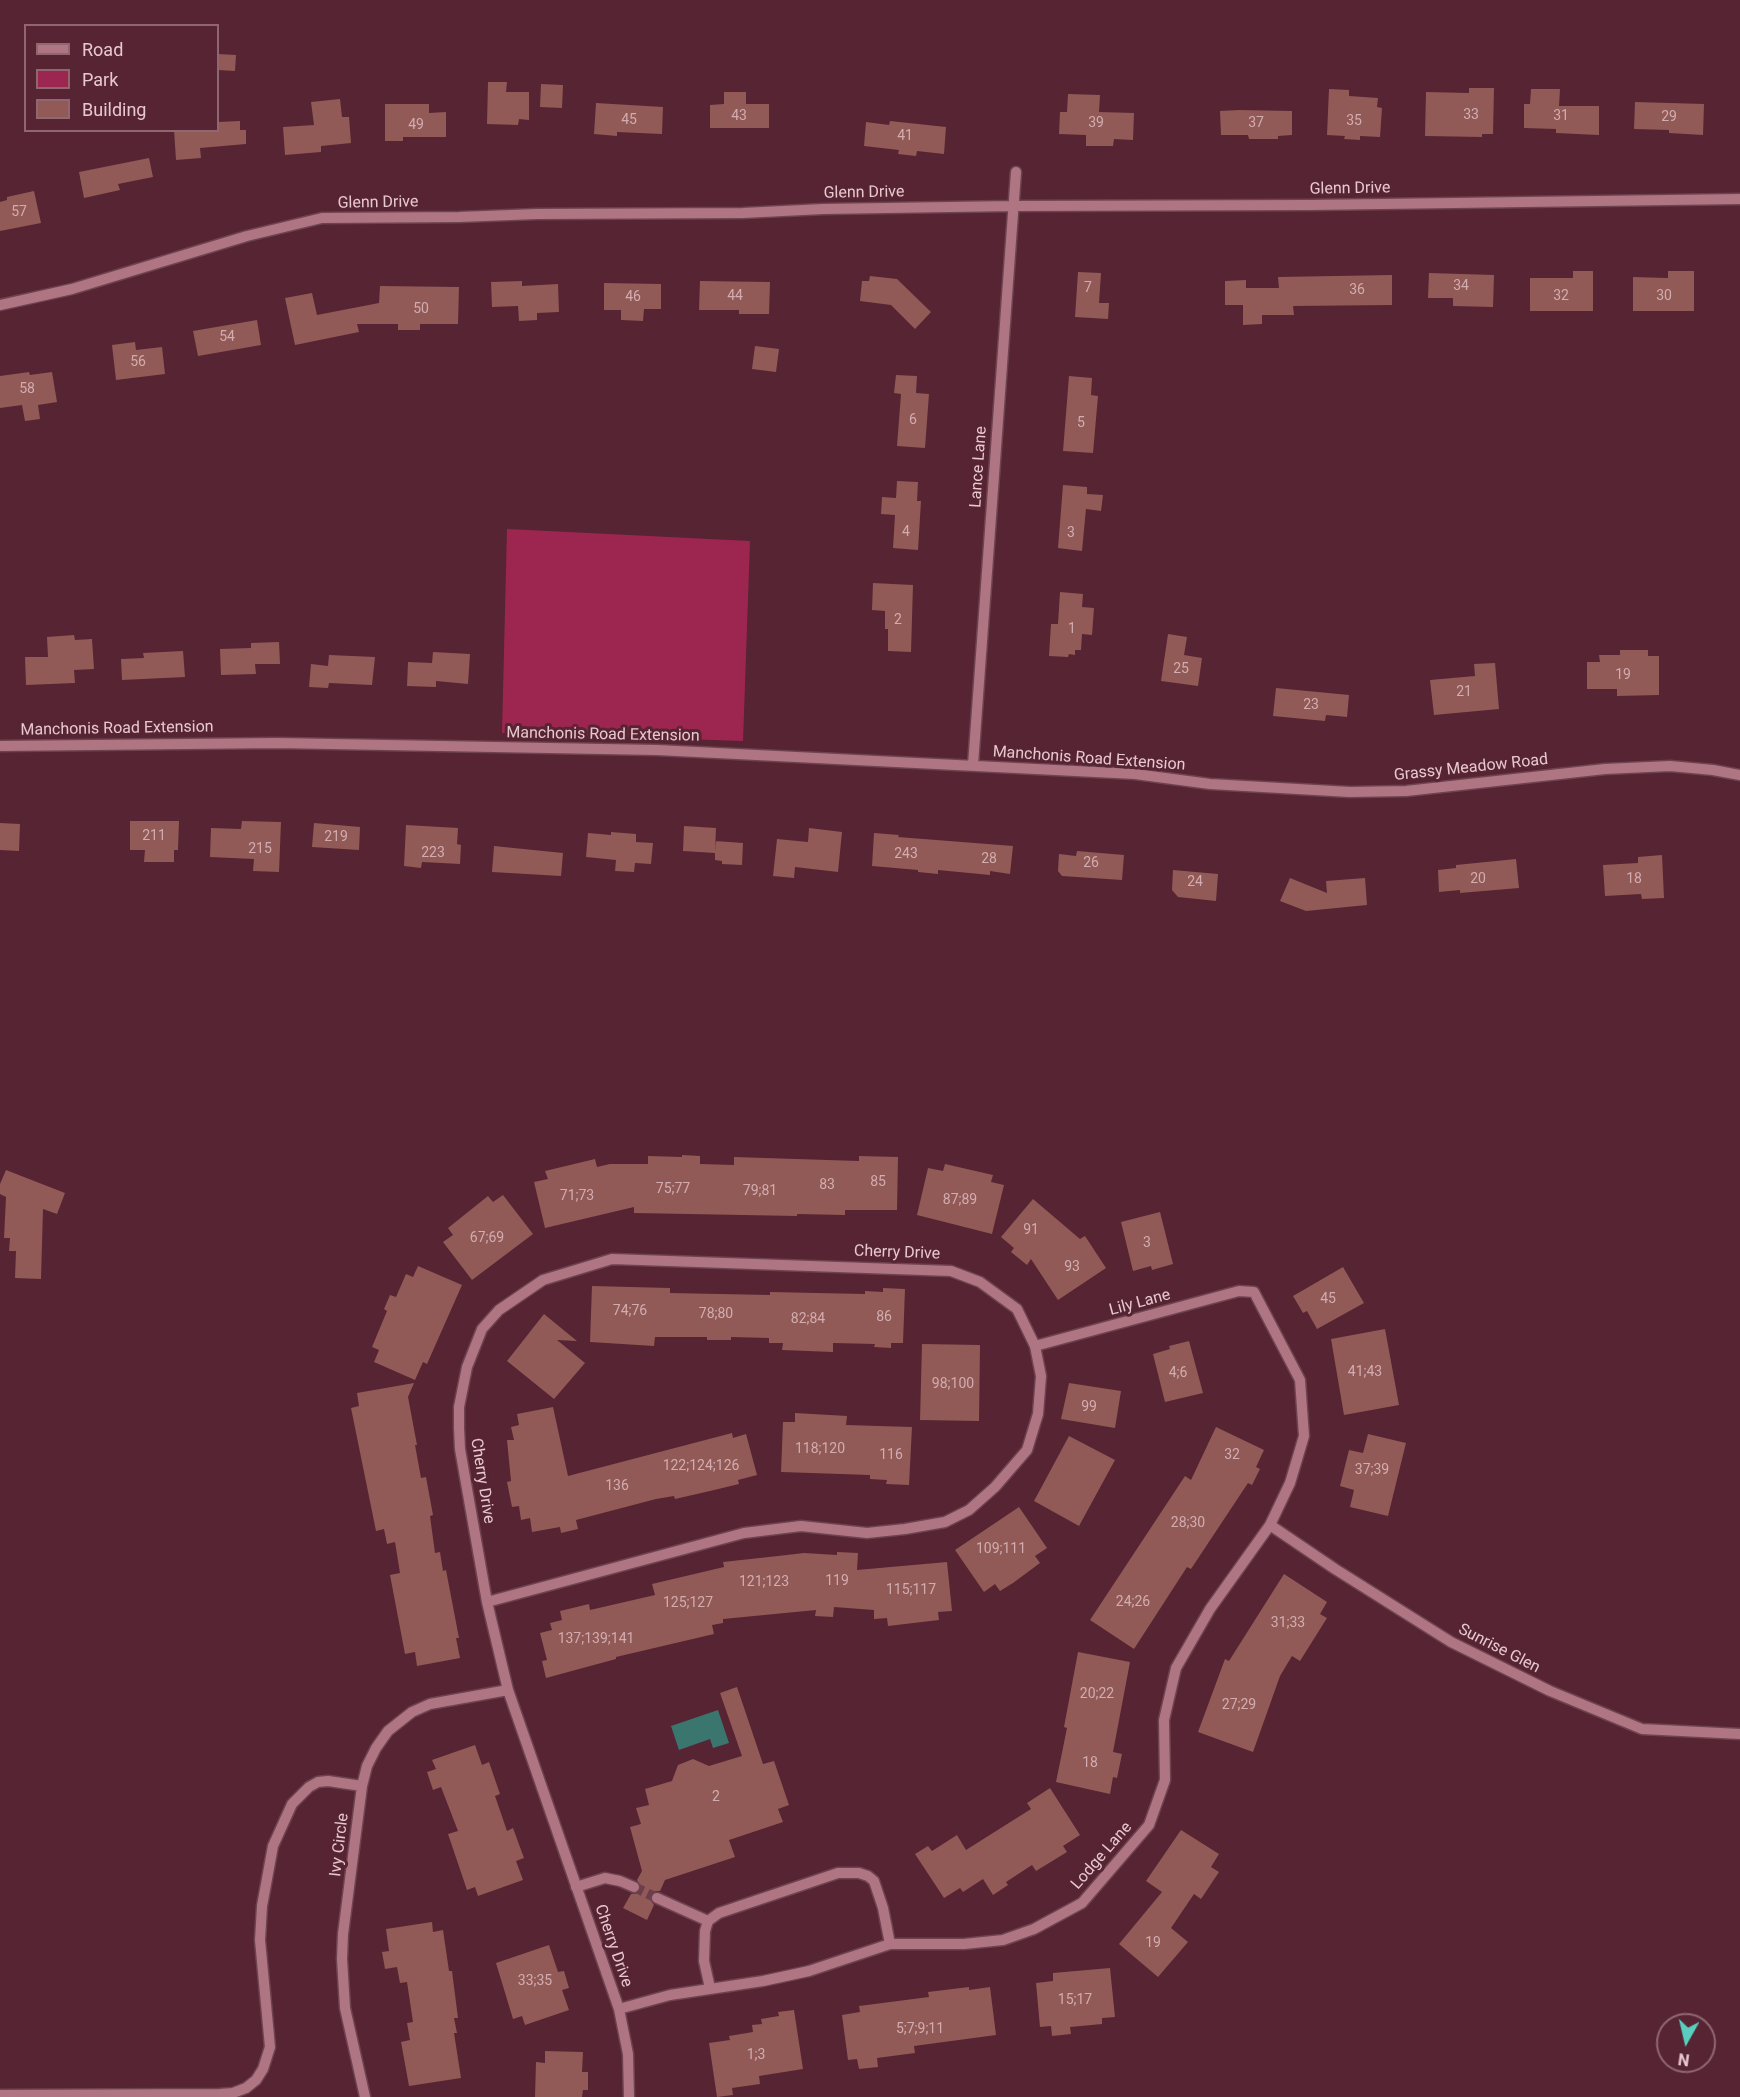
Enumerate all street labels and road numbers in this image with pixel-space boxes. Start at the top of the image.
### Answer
street label: Glenn Drive [1309,179,1391,199]
street label: Glenn Drive [823,183,905,203]
street label: Glenn Drive [337,193,419,213]
street label: Lance Lane [967,426,991,508]
street label: Manchonis Road Extension [20,718,214,740]
street label: Manchonis Road Extension [506,724,700,746]
street label: Manchonis Road Extension [992,743,1186,775]
street label: Grassy Meadow Road [1393,750,1549,786]
street label: Cherry Drive [854,1242,940,1264]
street label: Lily Lane [1107,1286,1173,1320]
street label: Cherry Drive [466,1437,498,1525]
street label: Sunrise Glen [1455,1620,1543,1678]
street label: Ivy Circle [327,1812,353,1878]
street label: Lodge Lane [1068,1818,1136,1894]
street label: Cherry Drive [590,1902,636,1990]

